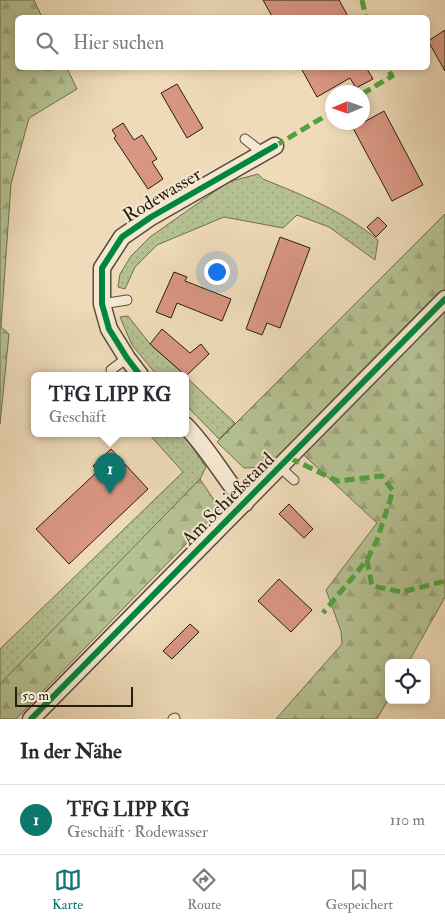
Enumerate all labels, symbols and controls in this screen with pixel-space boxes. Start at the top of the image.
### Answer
search box [15,15,430,70]
icon: search [33,29,61,57]
text: Hier suchen [73,31,164,55]
north arrow [325,85,370,130]
street label: Rodewasser [118,162,206,228]
your location [204,259,230,285]
popup [31,372,189,437]
text: TFG LIPP KG [49,383,171,407]
text: Geschäft [49,407,106,427]
street label: Am Schießstand [176,447,280,551]
pin: 1 [94,453,126,494]
map controls [385,659,430,704]
button: locate [385,659,430,704]
scale bar [15,684,132,707]
text: 50 m [22,687,49,704]
text: In der Nähe [20,738,122,765]
text: TFG LIPP KG [67,798,189,822]
text: 1 [33,810,39,830]
text: 110 m [390,810,425,830]
text: Geschäft · Rodewasser [67,822,208,842]
tab: Karte [52,866,83,913]
tab: Route [187,866,221,913]
tab: Gespeichert [325,866,393,913]

